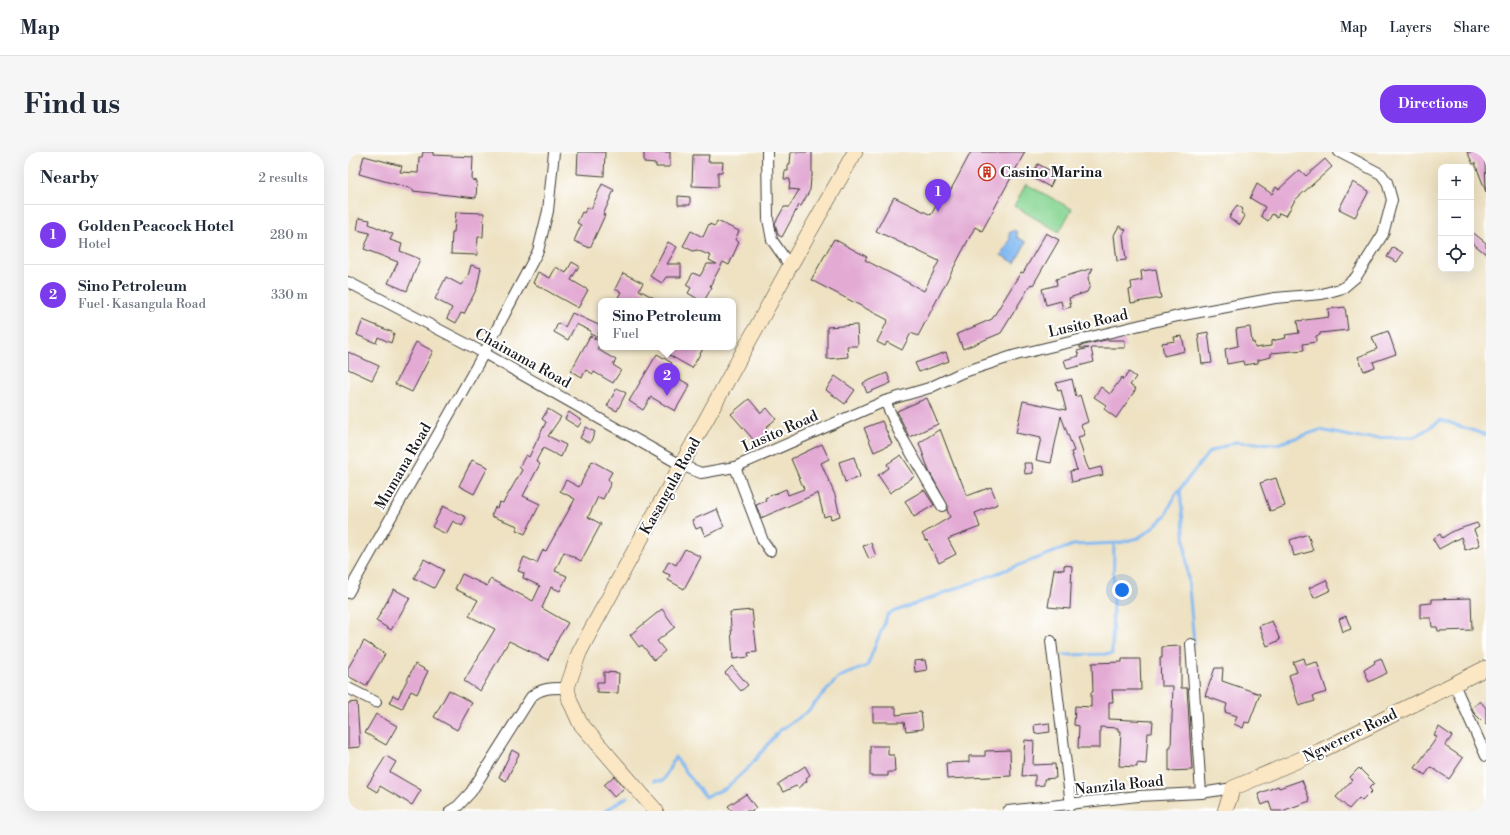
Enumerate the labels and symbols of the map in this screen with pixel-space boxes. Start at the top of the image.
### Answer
building icon: Casino Marina [977,162,997,182]
place label: Casino Marina [1000,163,1103,182]
pin: 1 [925,179,951,212]
street label: Lusito Road [1046,305,1130,342]
street label: Chainama Road [471,324,575,393]
pin: 2 [654,363,680,396]
street label: Lusito Road [739,406,822,457]
street label: Mumana Road [371,419,436,513]
street label: Kasangula Road [636,434,705,538]
your location [1112,580,1132,600]
street label: Ngwerere Road [1300,704,1401,766]
street label: Nanzila Road [1074,771,1165,800]

